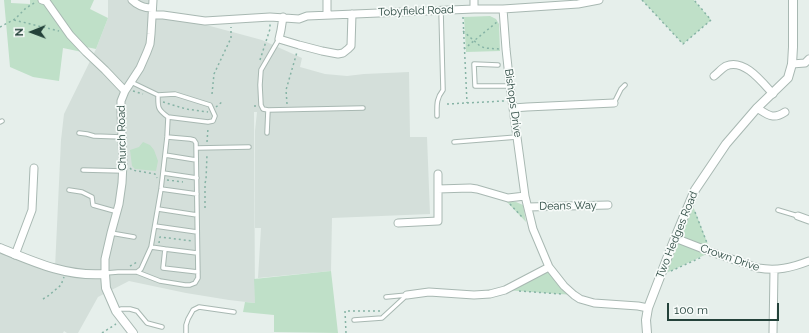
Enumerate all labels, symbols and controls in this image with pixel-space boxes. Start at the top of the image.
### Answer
street label: Tobyfield Road [378,3,454,19]
north arrow [12,12,52,52]
text: N [13,28,26,37]
street label: Bishops Drive [502,68,524,138]
street label: Church Road [115,105,129,171]
street label: Two Hedges Road [653,189,701,281]
street label: Deans Way [539,199,597,213]
street label: Crown Drive [699,242,761,274]
scale bar [669,295,781,321]
text: 100 m [674,303,708,317]

